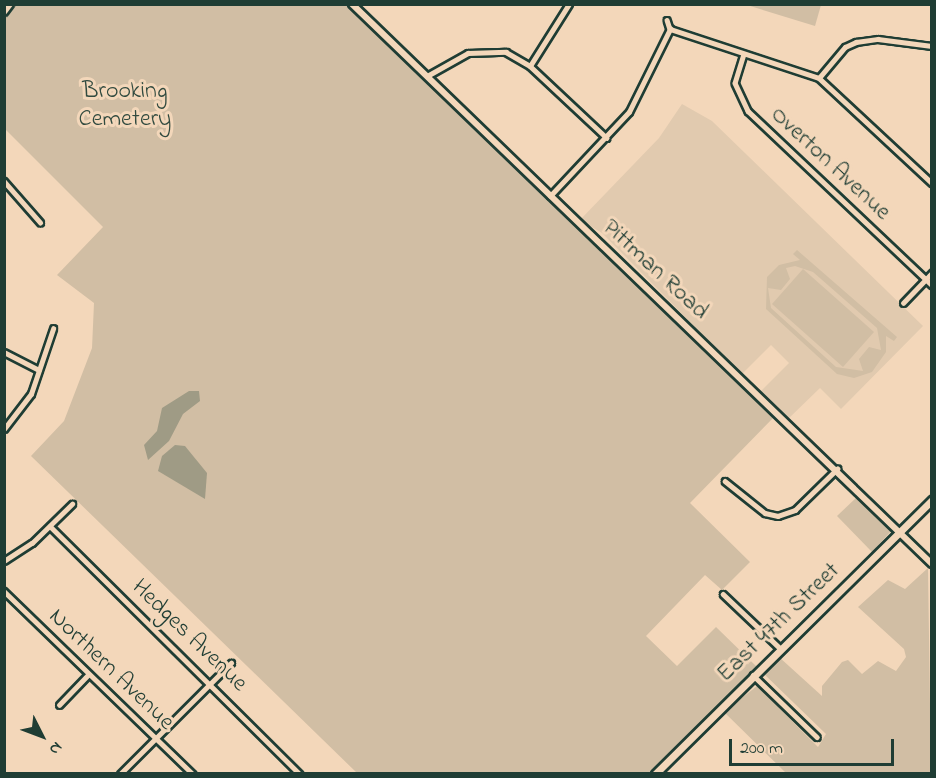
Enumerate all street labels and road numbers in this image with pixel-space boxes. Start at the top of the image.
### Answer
street label: Overton Avenue [764,101,896,227]
street label: Pittman Road [596,214,714,326]
street label: East 47th Street [712,557,846,689]
street label: Hedges Avenue [125,574,253,698]
street label: Northern Avenue [42,603,180,737]

